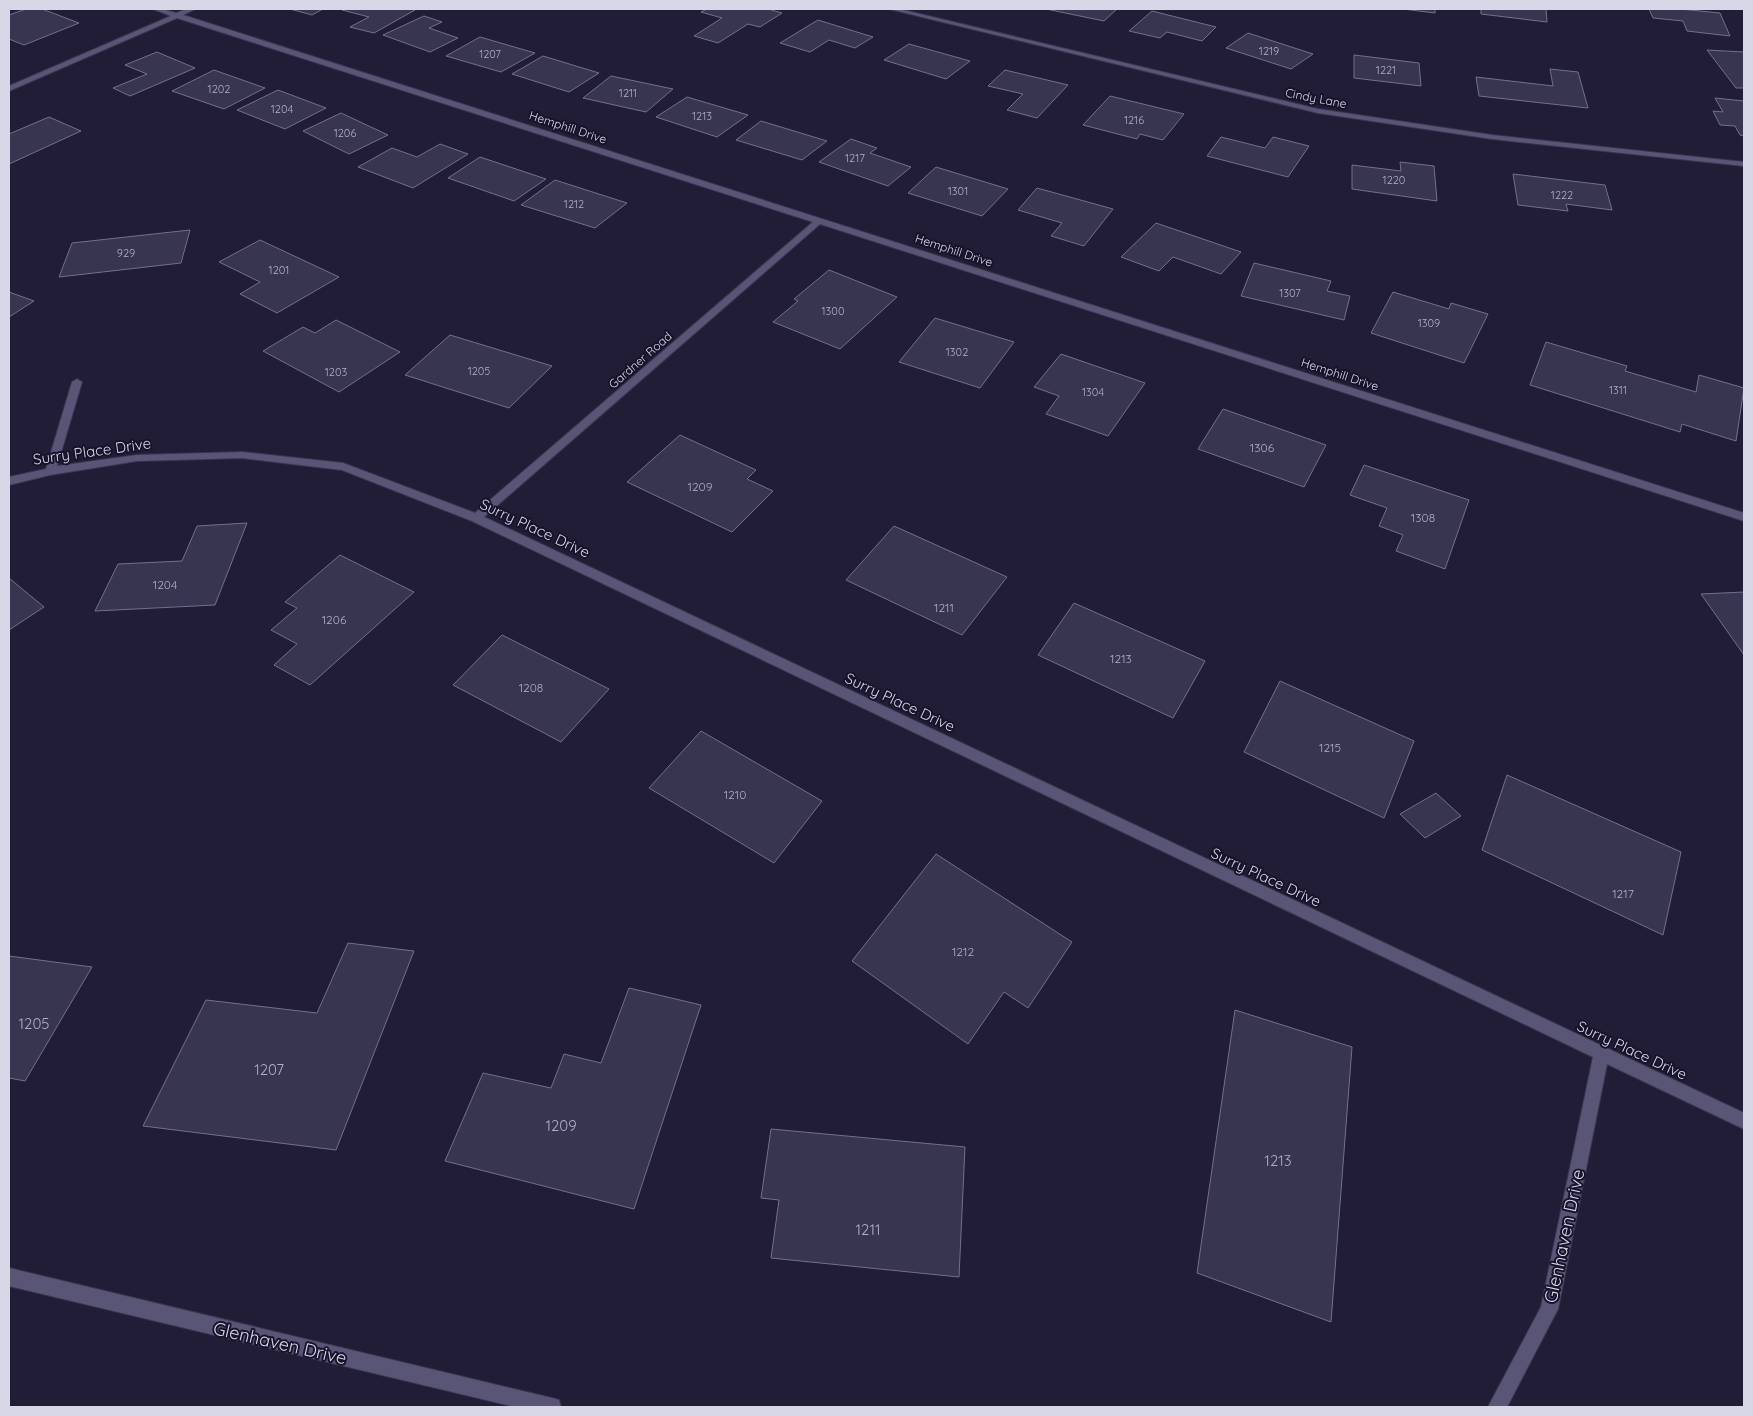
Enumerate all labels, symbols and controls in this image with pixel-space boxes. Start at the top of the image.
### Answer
house number: 1219 [1259,44,1279,58]
house number: 1207 [479,47,501,61]
house number: 1221 [1376,63,1396,77]
house number: 1202 [208,82,230,96]
street label: Cindy Lane [1284,85,1348,111]
house number: 1211 [619,86,637,100]
house number: 1204 [271,102,293,116]
street label: Hemphill Drive [527,107,609,147]
house number: 1213 [692,109,712,123]
house number: 1216 [1124,113,1144,127]
house number: 1206 [334,126,356,140]
house number: 1217 [845,151,865,165]
house number: 1220 [1383,173,1405,187]
house number: 1301 [948,184,968,198]
house number: 1222 [1551,188,1573,202]
house number: 1212 [564,197,584,211]
street label: Hemphill Drive [913,230,995,270]
house number: 929 [117,246,135,260]
house number: 1201 [269,263,289,277]
house number: 1307 [1279,286,1301,300]
house number: 1300 [822,304,844,318]
house number: 1309 [1418,316,1440,330]
street label: Gardner Road [605,328,675,392]
house number: 1302 [946,345,968,359]
street label: Hemphill Drive [1299,354,1381,394]
house number: 1205 [468,364,490,378]
house number: 1203 [325,365,347,379]
house number: 1311 [1609,383,1627,397]
house number: 1304 [1082,385,1104,399]
street label: Surry Place Drive [32,433,152,469]
house number: 1306 [1250,440,1275,455]
house number: 1209 [688,479,713,494]
street label: Surry Place Drive [477,494,593,562]
house number: 1308 [1411,510,1435,525]
house number: 1204 [153,577,177,592]
house number: 1211 [934,600,954,615]
house number: 1206 [322,612,347,627]
house number: 1213 [1110,651,1132,666]
street label: Surry Place Drive [842,668,958,736]
house number: 1208 [519,680,543,695]
house number: 1215 [1319,740,1341,755]
house number: 1210 [724,787,746,802]
street label: Surry Place Drive [1208,843,1324,911]
house number: 1217 [1612,886,1634,901]
house number: 1212 [952,944,974,959]
house number: 1205 [19,1014,49,1033]
street label: Surry Place Drive [1574,1016,1690,1084]
house number: 1207 [254,1060,284,1079]
house number: 1209 [545,1116,577,1135]
house number: 1213 [1264,1151,1292,1170]
street label: Glenhaven Drive [1539,1167,1589,1305]
house number: 1211 [856,1220,880,1239]
street label: Glenhaven Drive [211,1316,349,1370]

